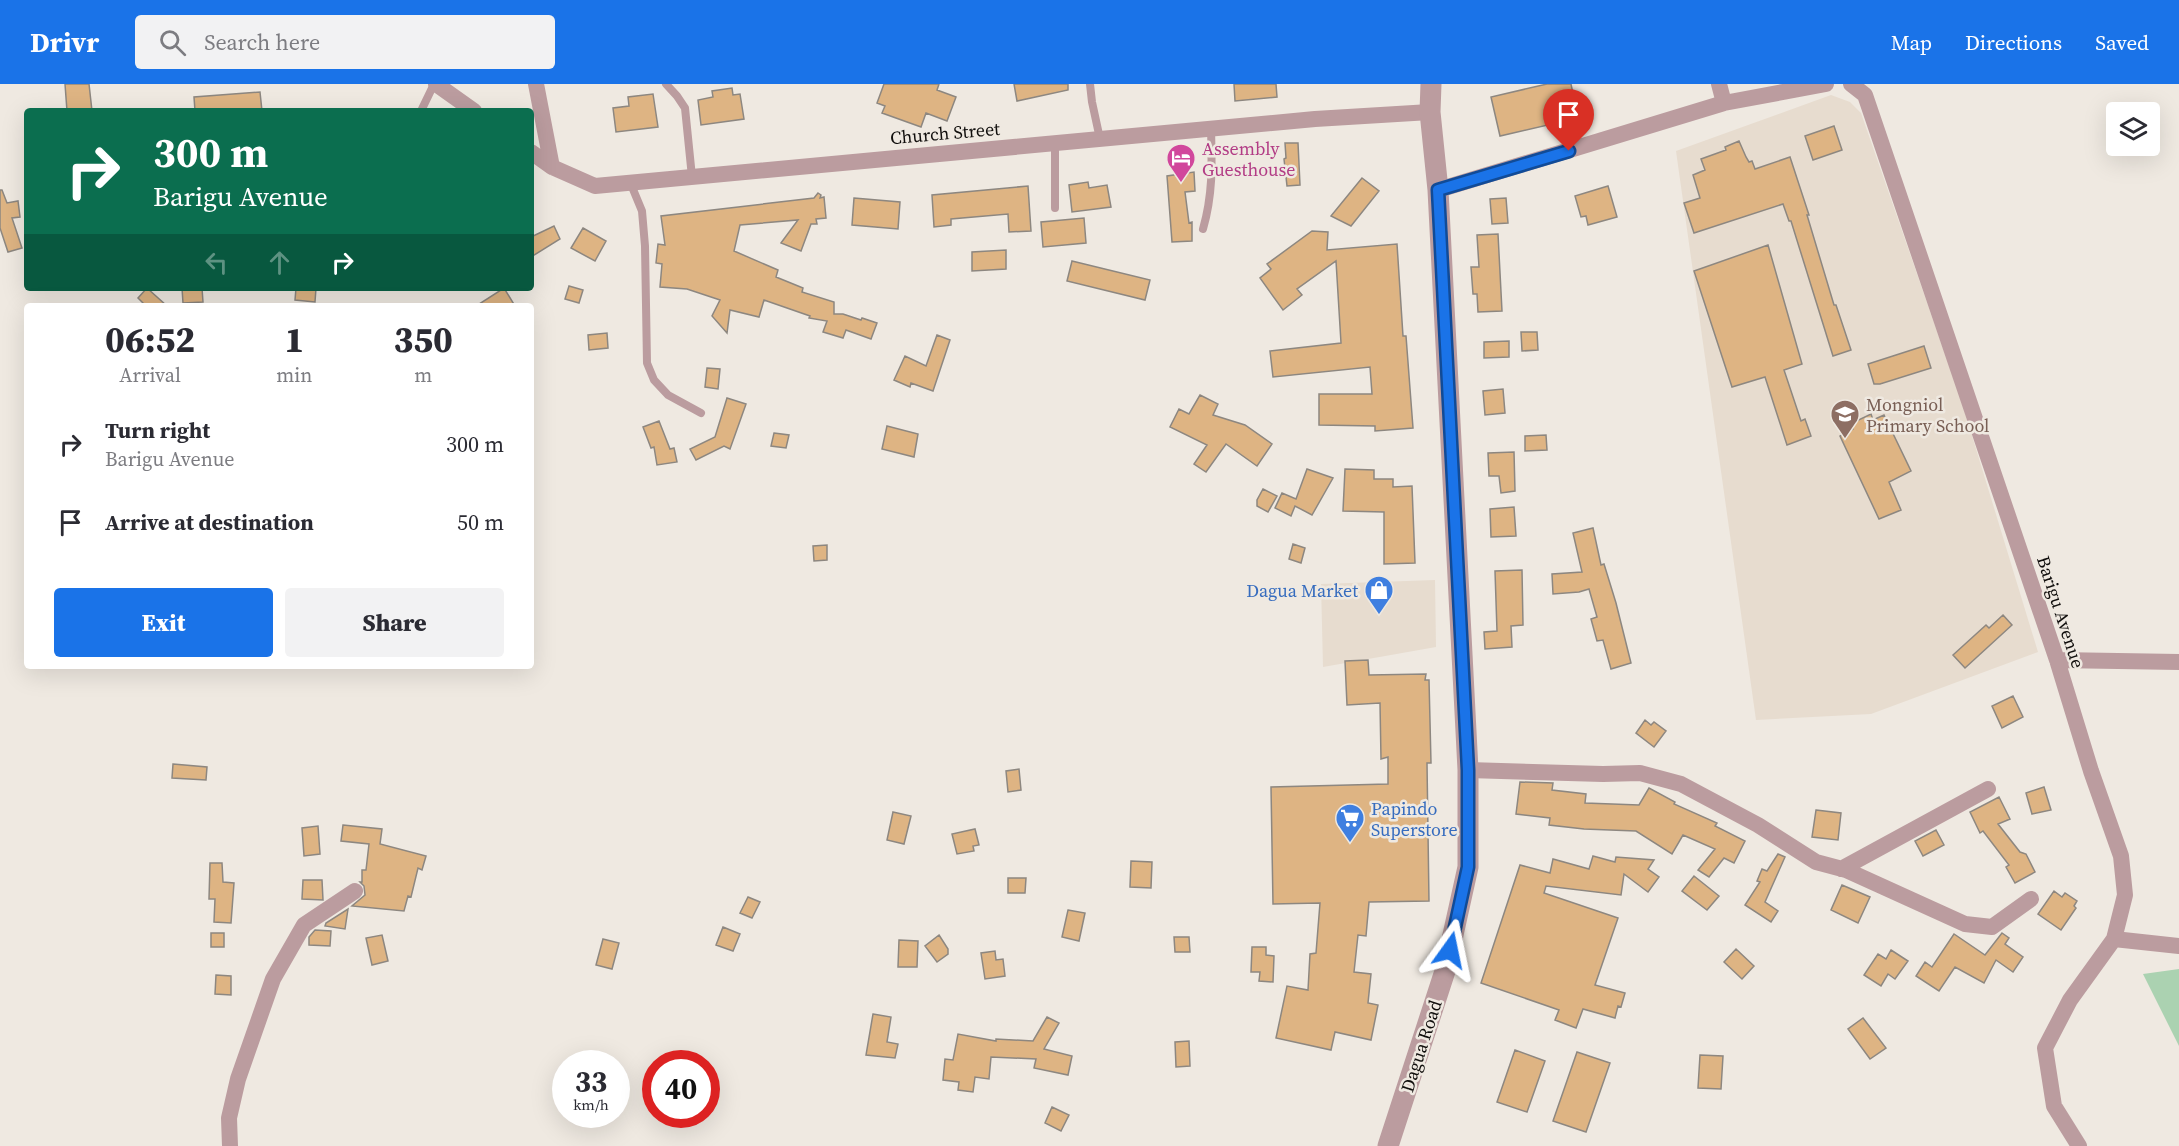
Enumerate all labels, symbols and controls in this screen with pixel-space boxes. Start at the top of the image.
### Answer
search box [135,15,555,69]
text: Drivr [30,23,99,61]
icon: search [156,26,189,59]
text: Search here [204,27,320,57]
text: Map [1891,28,1932,57]
text: Directions [1965,28,2062,57]
text: Saved [2095,28,2149,57]
pin [1543,89,1594,151]
icon: arrive [1552,98,1585,131]
map controls [2106,102,2160,156]
button: layers [2106,102,2160,156]
street label: Church Street [889,116,1001,150]
text: 300 m [153,123,268,181]
icon: right [54,132,132,210]
place label: Assembly Guesthouse [1202,136,1295,182]
hotel icon: Assembly Guesthouse [1165,142,1197,184]
text: Barigu Avenue [153,178,328,215]
icon: left [200,246,233,279]
icon: ahead [263,246,296,279]
icon: right [326,246,359,279]
text: 06:52 [105,315,195,364]
text: 1 [284,315,304,364]
text: 350 [393,315,453,364]
text: Arrival [119,361,181,389]
text: min [276,361,312,389]
text: m [414,361,432,389]
place label: Mongniol Primary School [1866,392,1989,438]
school or university icon: Mongniol Primary School [1829,398,1861,440]
text: Turn right [105,415,210,445]
icon: right [54,428,87,461]
text: 300 m [446,429,504,459]
text: Barigu Avenue [105,445,234,473]
icon: arrive [54,506,87,539]
text: Arrive at destination [105,507,314,537]
text: 50 m [457,507,504,537]
street label: Barigu Avenue [2031,553,2091,671]
shop icon: Dagua Market [1363,574,1395,616]
place label: Dagua Market [1246,578,1358,603]
button: Exit [54,588,273,657]
button: Share [285,588,504,657]
place label: Papindo Superstore [1371,796,1458,842]
supermarket icon: Papindo Superstore [1334,802,1366,844]
position arrow [1418,918,1482,982]
street label: Dagua Road [1394,997,1448,1095]
speed limit sign: 40 [642,1050,720,1128]
text: 33 [575,1061,607,1102]
text: km/h [573,1094,609,1115]

